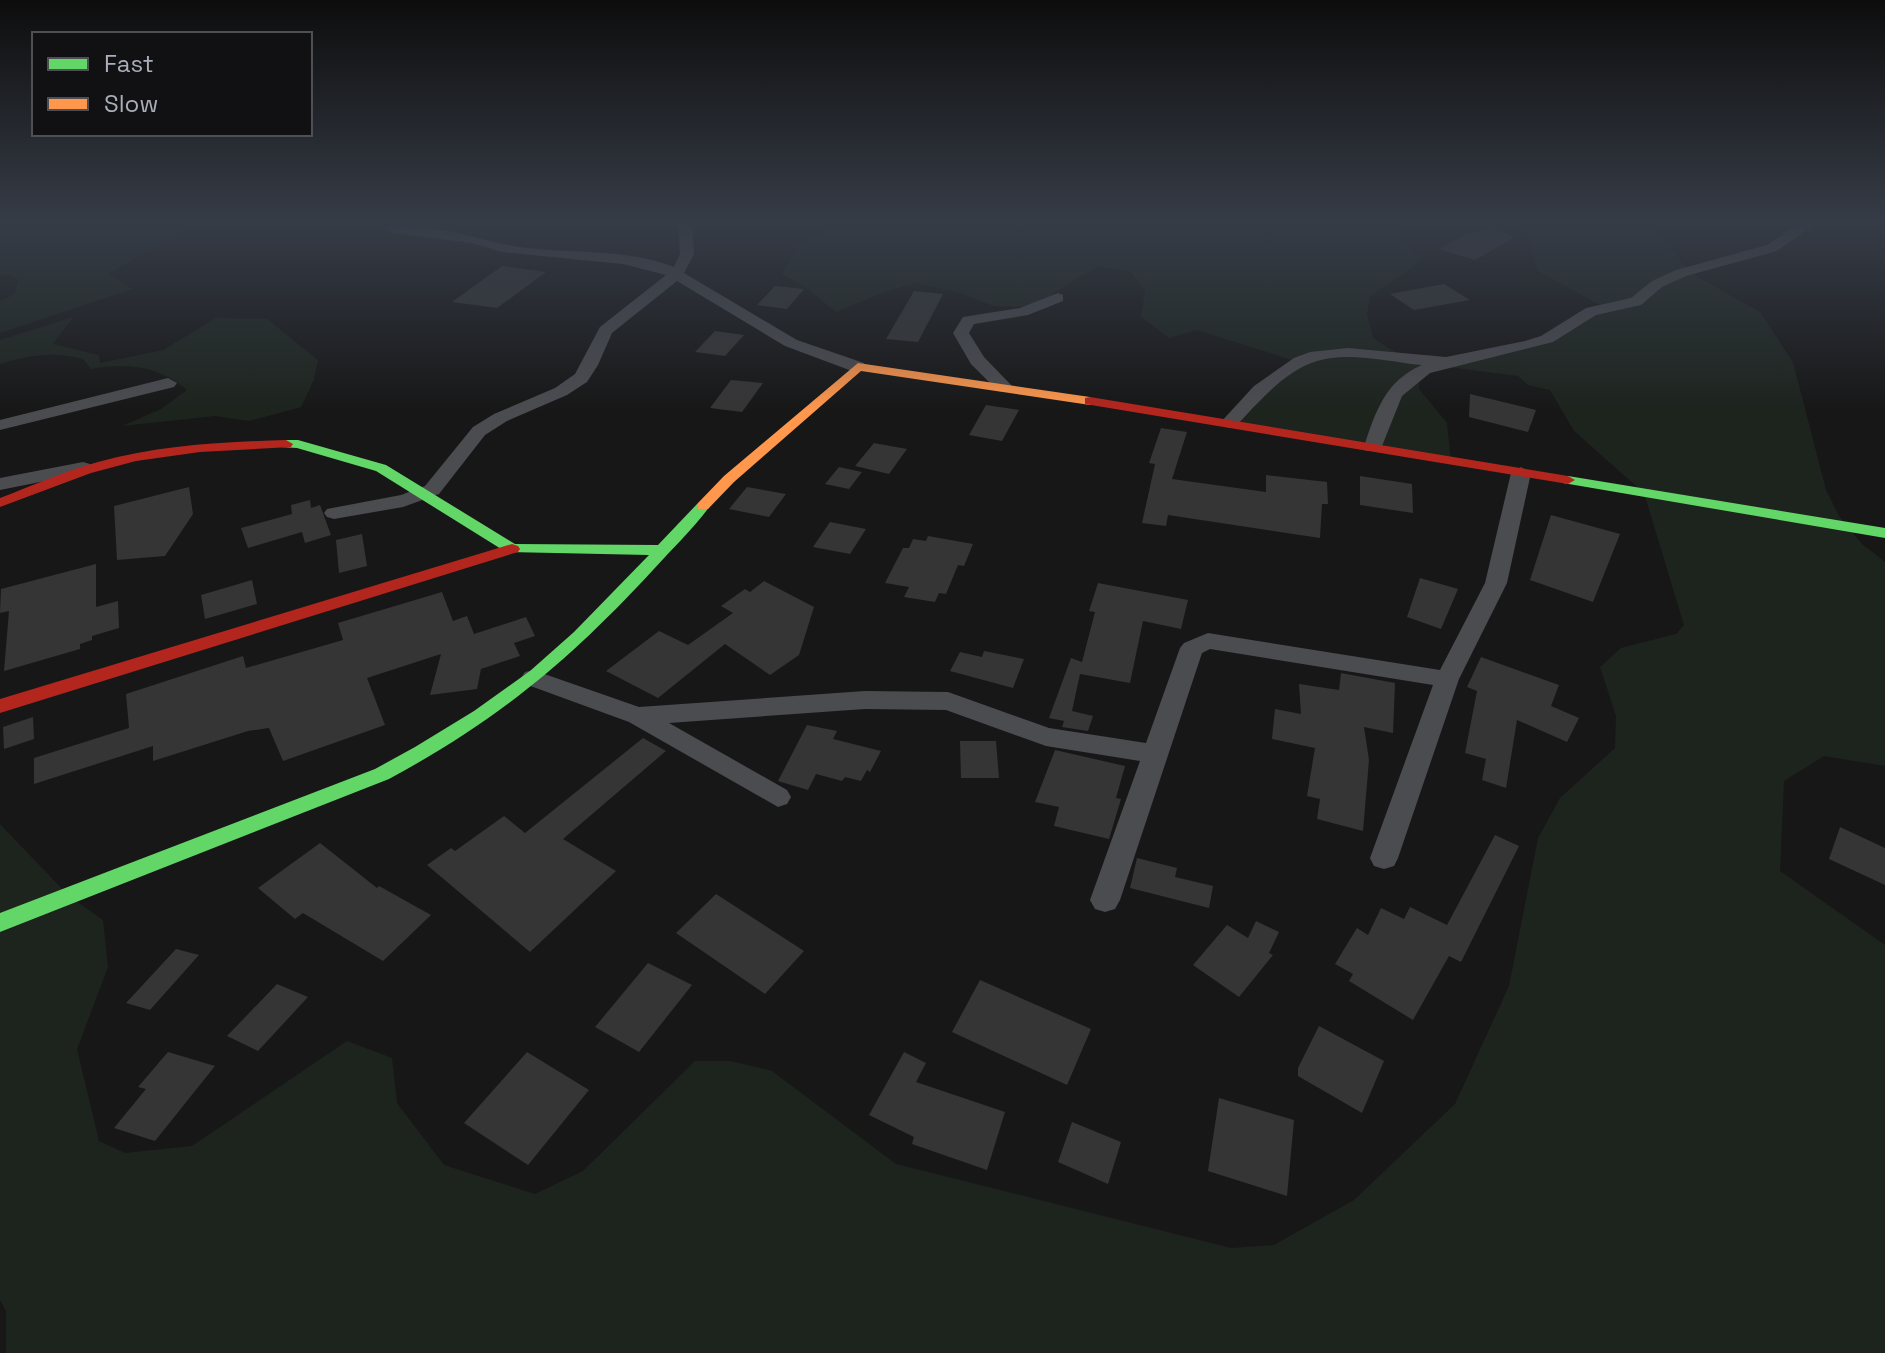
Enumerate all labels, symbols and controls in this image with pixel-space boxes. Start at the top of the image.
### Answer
legend [32,32,312,136]
text: Fast [104,48,154,79]
text: Slow [104,88,158,119]

